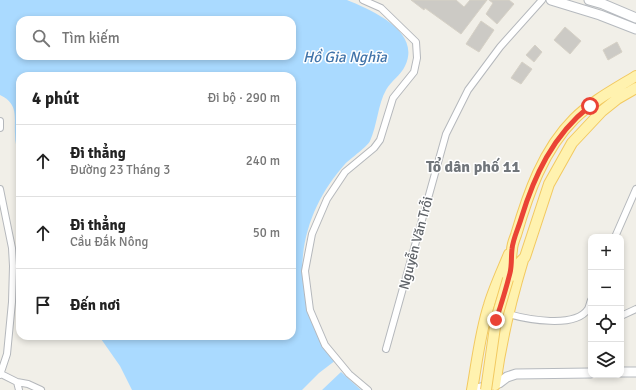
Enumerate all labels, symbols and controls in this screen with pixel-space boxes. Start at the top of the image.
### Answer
search box [16,16,296,60]
icon: search [30,27,52,49]
text: Tìm kiếm [62,29,120,47]
water label: Hồ Gia Nghĩa [303,48,387,66]
text: 4 phút [32,88,79,109]
text: Đi bộ · 290 m [207,90,280,106]
route start [581,97,599,115]
text: Đi thẳng [70,144,126,162]
icon: ahead [32,150,54,172]
text: 240 m [246,153,280,169]
district label: Tổ dân phố 11 [426,156,520,177]
text: Đường 23 Tháng 3 [70,162,170,178]
street label: Nguyễn Văn Trỗi [395,194,437,292]
text: Đi thẳng [70,216,126,234]
icon: ahead [32,222,54,244]
text: 50 m [253,225,280,241]
text: Cầu Đắk Nông [70,234,148,250]
map controls [588,234,624,378]
button: + [588,234,624,270]
button: − [588,270,624,306]
icon: arrive [32,294,54,316]
text: Đến nơi [70,296,120,314]
button: locate [588,306,624,342]
route end [487,311,505,329]
button: layers [588,342,624,378]

